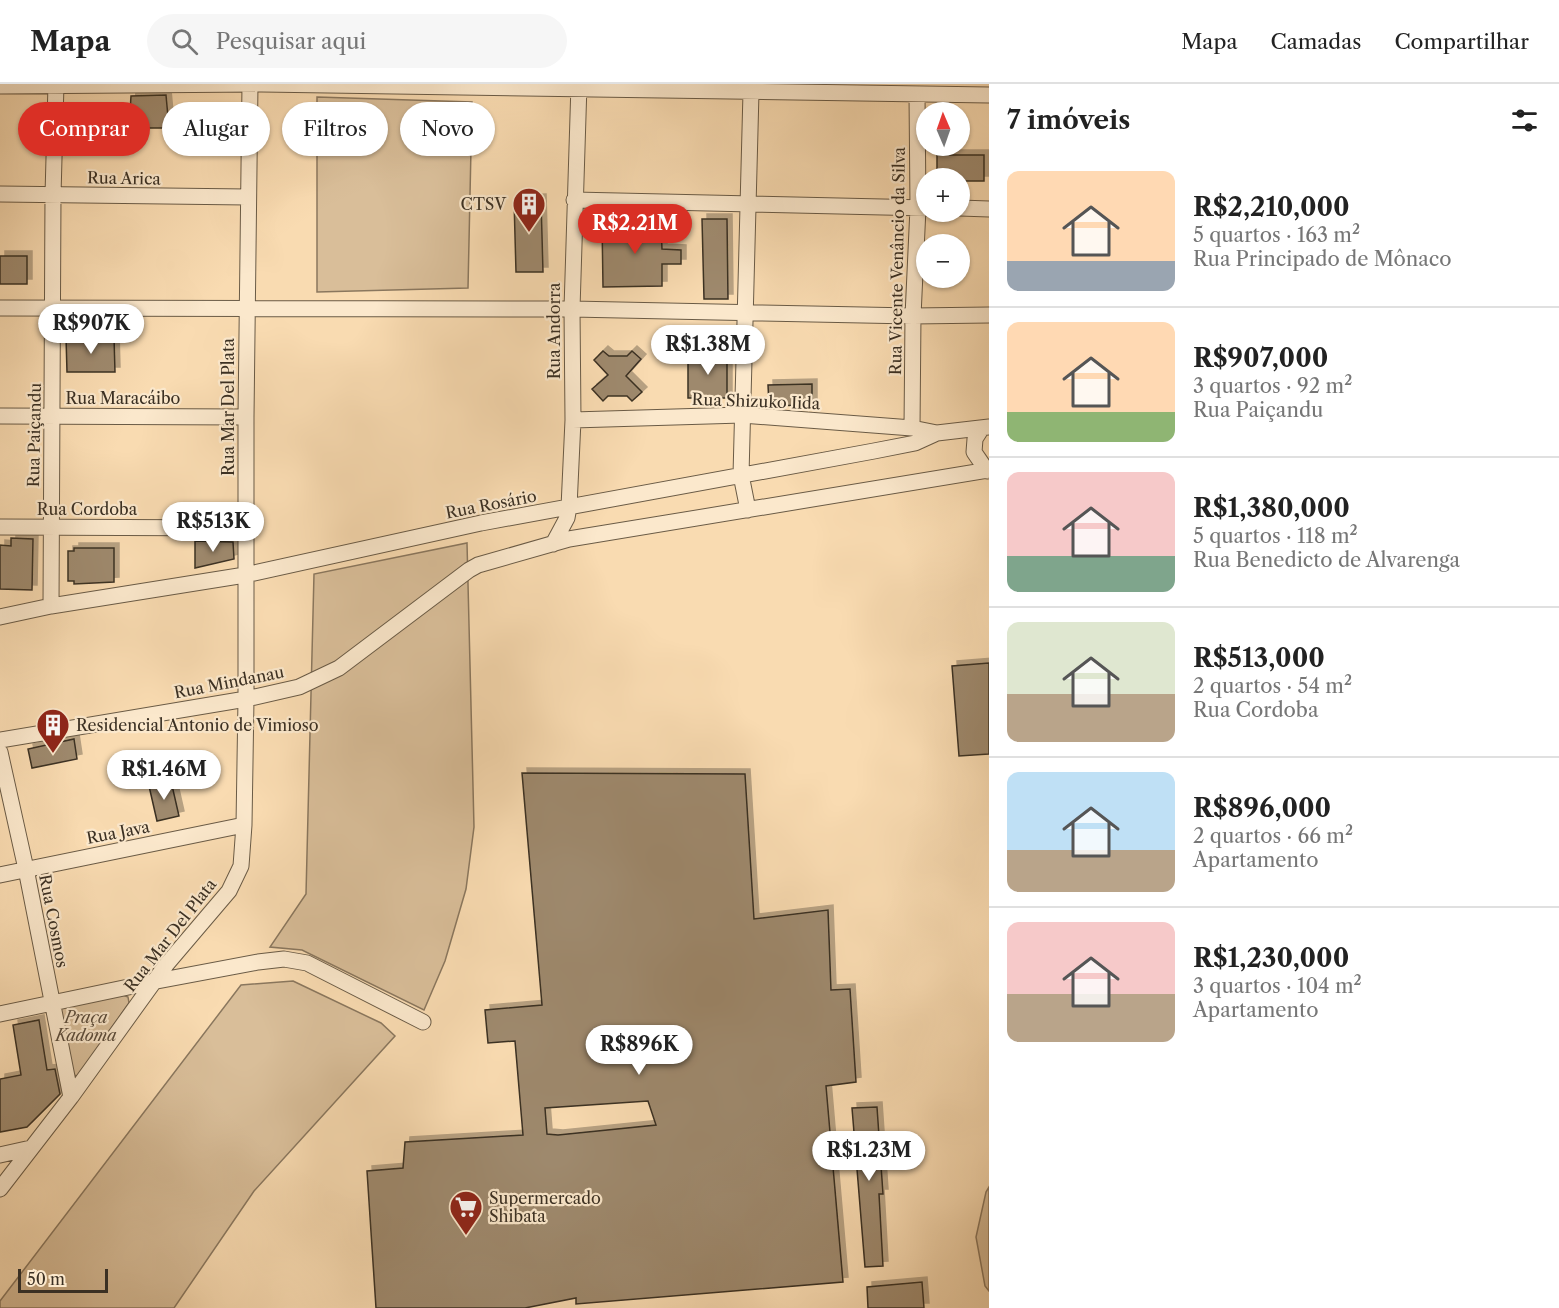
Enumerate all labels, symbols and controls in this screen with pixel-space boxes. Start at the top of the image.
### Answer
search box [147,14,567,68]
text: Mapa [30,24,111,58]
icon: search [168,25,201,58]
text: Pesquisar aqui [216,28,366,55]
text: Mapa [1181,29,1237,54]
text: Camadas [1270,29,1361,54]
text: Compartilhar [1394,29,1529,54]
chip: Comprar [18,102,150,156]
chip: Alugar [162,102,270,156]
chip: Filtros [282,102,388,156]
chip: Novo [400,102,495,156]
north arrow [916,102,970,156]
map controls [916,102,970,288]
text: 7 imóveis [1007,104,1130,136]
icon: filters [1508,104,1541,137]
street label: Rua Vicente Venâncio da Silva [885,146,909,375]
street label: Rua Arica [87,167,162,189]
button: + [916,168,970,222]
building icon: CTSV [511,186,547,233]
text: R$2,210,000 [1193,191,1350,223]
place label: CTSV [461,194,506,214]
icon: home [1055,195,1127,267]
pin: R$2.21M [580,204,690,255]
text: R$2.21M [592,211,678,235]
text: 5 quartos · 163 m² [1193,223,1360,247]
button: − [916,234,970,288]
text: Rua Principado de Mônaco [1193,247,1452,271]
street label: Rua Andorra [544,282,564,379]
pin: R$907K [42,304,140,355]
text: R$907K [52,311,130,335]
pin: R$1.38M [653,325,763,376]
text: R$1.38M [665,332,751,356]
street label: Rua Mar Del Plata [218,337,238,476]
text: R$907,000 [1193,342,1328,374]
icon: home [1055,346,1127,418]
text: 3 quartos · 92 m² [1193,374,1352,398]
street label: Rua Paiçandu [23,383,45,487]
street label: Rua Maracáibo [66,388,181,408]
street label: Rua Shizuko Iida [691,389,821,413]
text: Rua Paiçandu [1193,398,1323,422]
street label: Rua Rosário [444,485,538,523]
text: R$1,380,000 [1193,492,1350,524]
icon: home [1055,496,1127,568]
street label: Rua Cordoba [37,499,138,519]
pin: R$513K [164,502,262,553]
text: R$513K [176,509,250,533]
text: 5 quartos · 118 m² [1193,524,1358,548]
text: Rua Benedicto de Alvarenga [1193,548,1460,572]
text: R$513,000 [1193,642,1325,674]
icon: home [1055,646,1127,718]
street label: Rua Mindanau [172,662,286,702]
text: 2 quartos · 54 m² [1193,674,1352,698]
text: Rua Cordoba [1193,698,1318,722]
building icon: Residencial Antonio de Vimioso [35,707,71,754]
place label: Residencial Antonio de Vimioso [76,715,319,735]
pin: R$1.46M [109,750,219,801]
text: R$1.46M [121,757,207,781]
text: R$896,000 [1193,792,1331,824]
icon: home [1055,796,1127,868]
street label: Rua Java [85,816,152,848]
text: 2 quartos · 66 m² [1193,824,1353,848]
text: Apartamento [1193,848,1318,872]
street label: Rua Cosmos [35,873,73,969]
street label: Rua Mar Del Plata [120,874,221,996]
text: R$1,230,000 [1193,942,1349,974]
icon: home [1055,946,1127,1018]
text: 3 quartos · 104 m² [1193,974,1362,998]
text: Apartamento [1193,998,1318,1022]
park label: Praça Kadoma [53,1007,117,1045]
pin: R$896K [590,1025,688,1076]
text: R$896K [600,1032,678,1056]
pin: R$1.23M [814,1131,924,1182]
text: R$1.23M [826,1138,912,1162]
place label: Supermercado Shibata [489,1188,601,1226]
supermarket icon: Supermercado Shibata [448,1189,484,1236]
scale bar [18,1266,108,1294]
text: 50 m [27,1269,65,1289]

